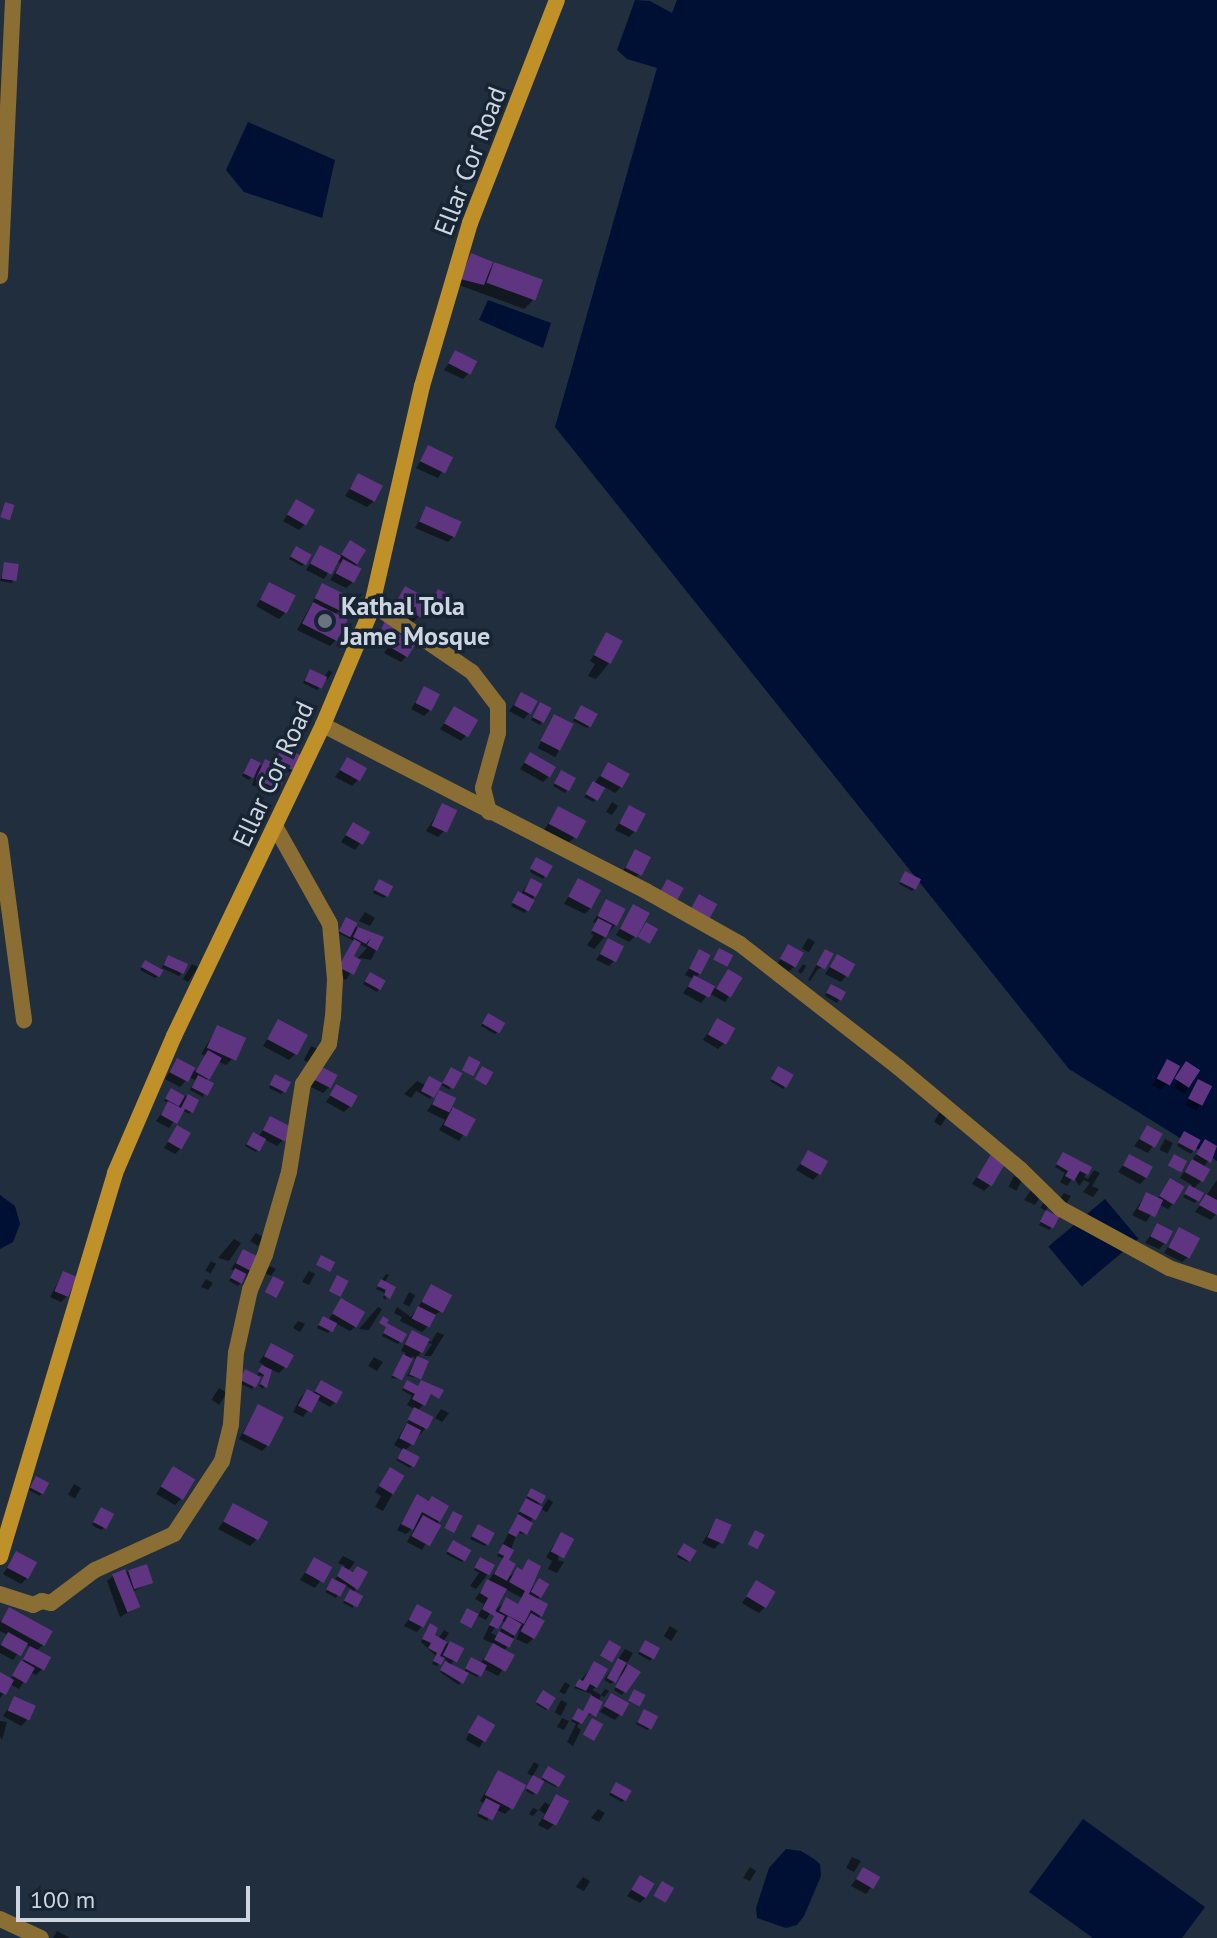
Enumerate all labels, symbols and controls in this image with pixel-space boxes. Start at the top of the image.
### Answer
street label: Ellar Cor Road [427,82,513,240]
place label: Kathal Tola Jame Mosque [341,590,490,652]
marker: Kathal Tola Jame Mosque [316,612,334,630]
street label: Ellar Cor Road [226,696,320,852]
scale bar [20,1870,254,1920]
text: 100 m [30,1884,95,1915]

